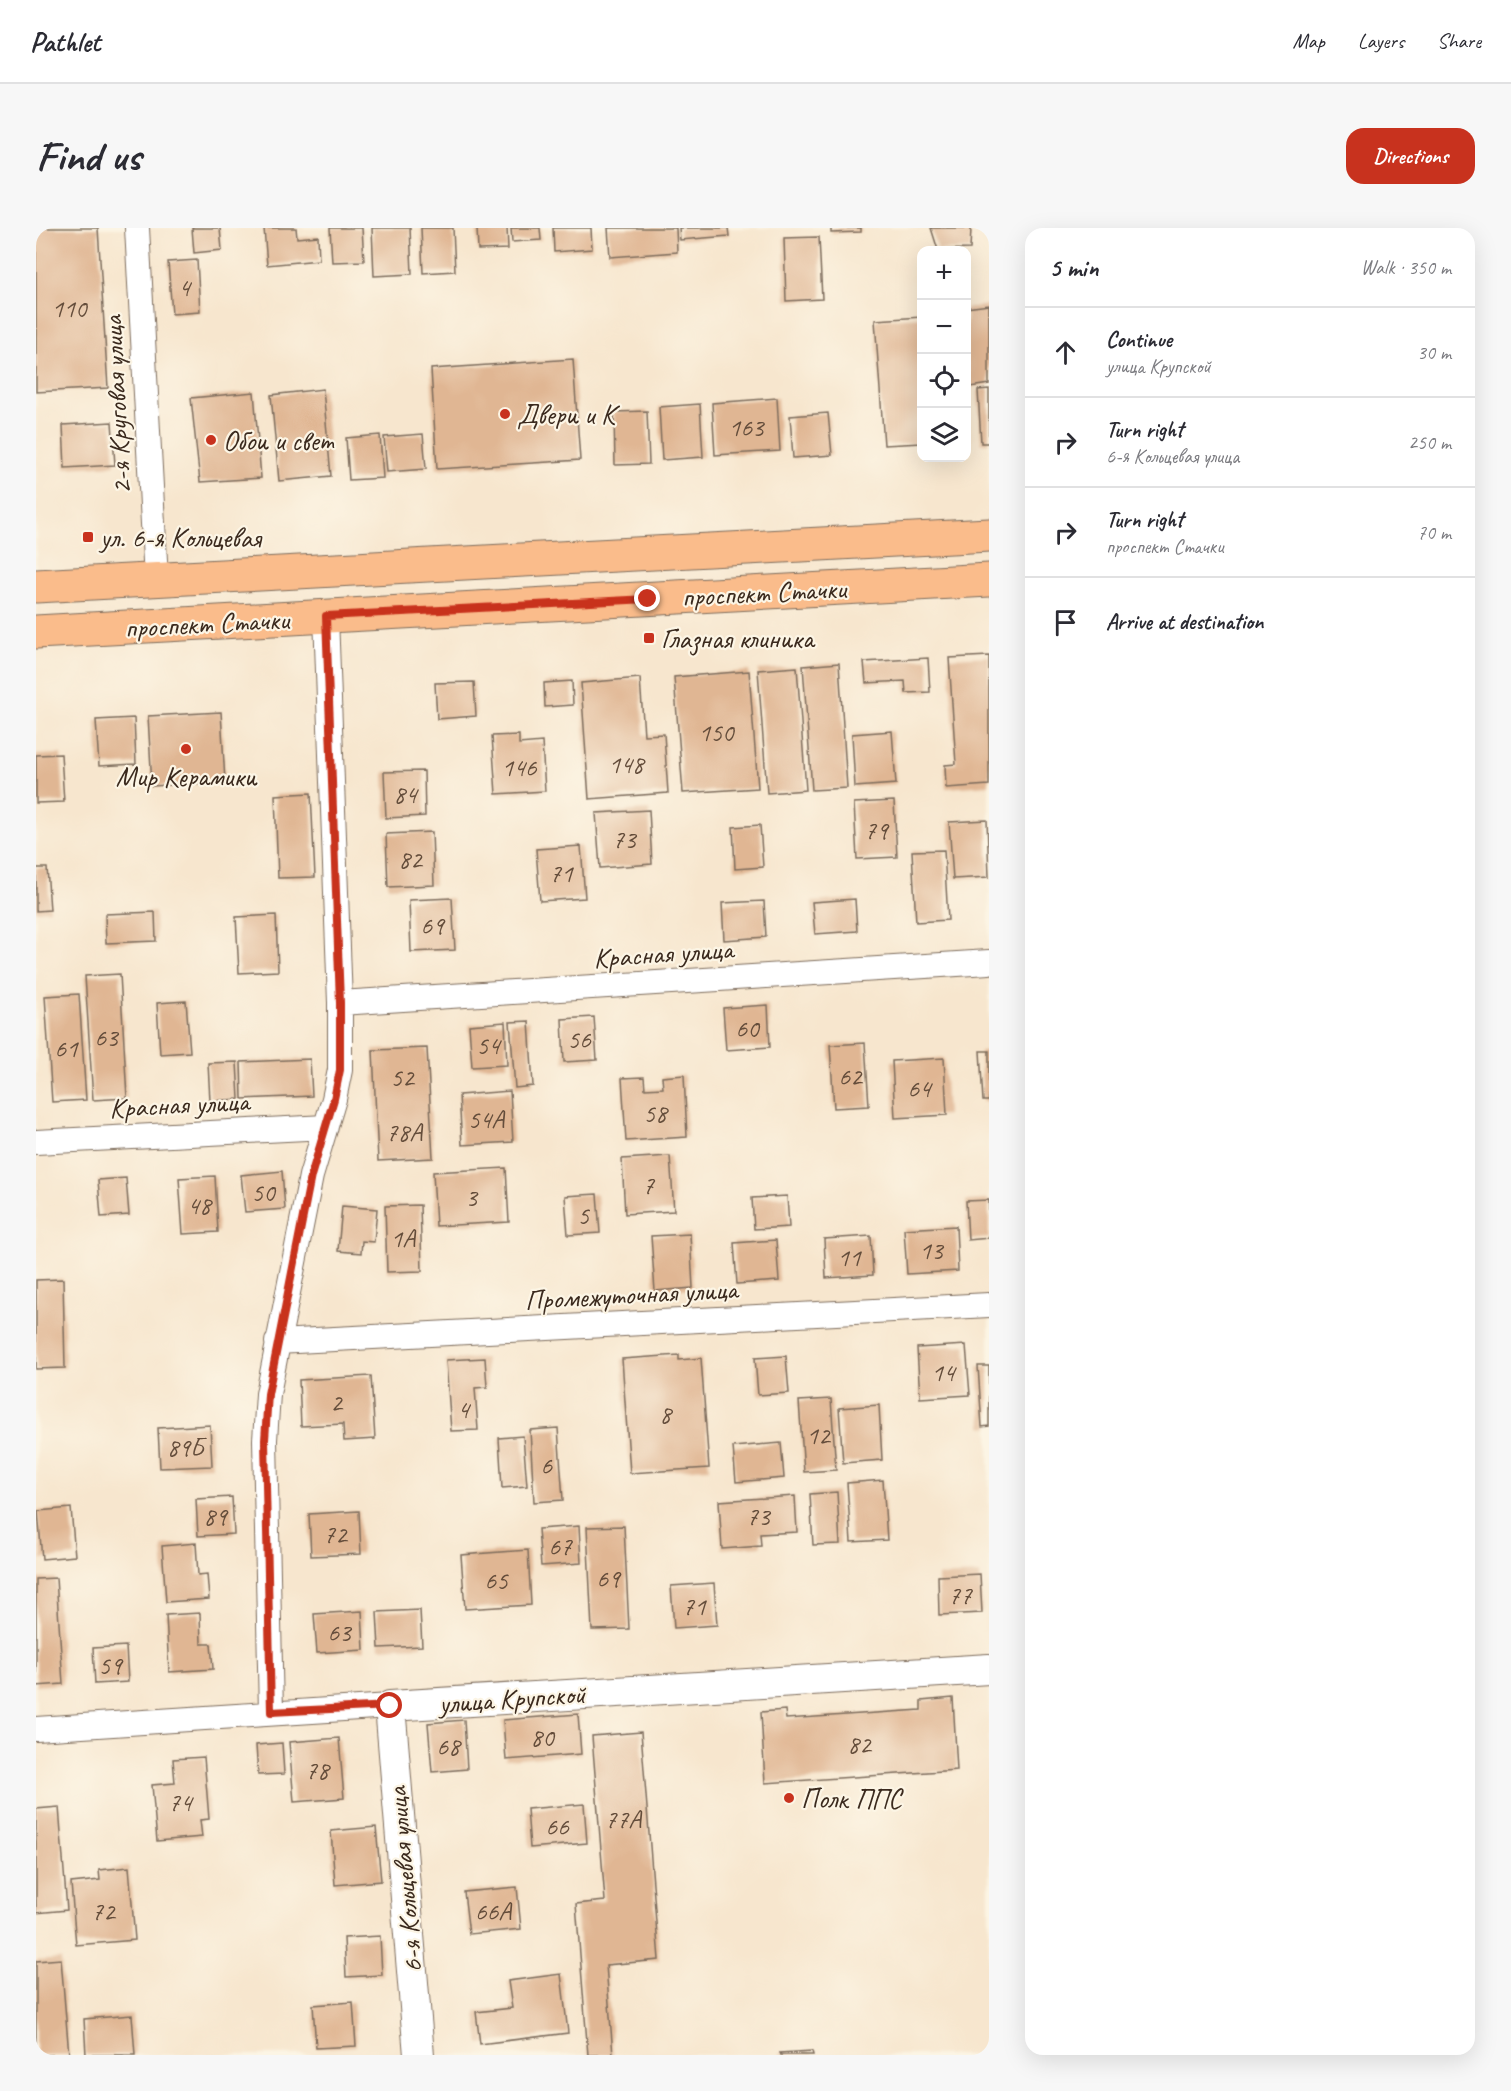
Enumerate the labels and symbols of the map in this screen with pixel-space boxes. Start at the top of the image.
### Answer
house number: 4 [178,271,192,304]
house number: 110 [51,292,89,325]
street label: 2-я Круговая улица [94,313,139,495]
place label: Двери и К [517,397,621,432]
marker: Двери и К [498,407,512,421]
house number: 163 [728,411,766,444]
place label: Обои и свет [223,423,335,458]
marker: Обои и свет [204,433,218,447]
place label: ул. 6-я Кольцевая [98,520,263,555]
marker: ул. 6-я Кольцевая [81,530,95,544]
street label: проспект Стачки [681,571,849,614]
route end [634,585,660,611]
street label: проспект Стачки [124,602,292,645]
place label: Глазная клиника [661,621,816,656]
marker: Глазная клиника [642,631,656,645]
house number: 150 [698,716,736,749]
marker: Мир Керамики [179,742,193,756]
house number: 148 [608,748,646,781]
house number: 146 [501,751,538,784]
place label: Мир Керамики [116,759,258,794]
house number: 84 [393,778,419,811]
house number: 79 [864,814,890,847]
house number: 73 [612,823,638,856]
house number: 82 [398,843,424,876]
house number: 71 [549,857,574,890]
house number: 69 [420,909,446,942]
street label: Красная улица [592,931,737,976]
house number: 60 [735,1012,761,1045]
house number: 63 [94,1021,120,1054]
house number: 56 [567,1023,592,1056]
house number: 54 [476,1029,502,1062]
house number: 61 [54,1032,79,1065]
house number: 62 [838,1060,864,1093]
house number: 52 [390,1061,416,1094]
house number: 64 [907,1072,933,1105]
street label: Красная улица [108,1083,252,1126]
house number: 58 [643,1097,669,1130]
house number: 54А [468,1103,506,1136]
house number: 78А [386,1116,424,1149]
house number: 7 [642,1169,655,1202]
house number: 50 [251,1176,277,1209]
house number: 3 [465,1181,479,1214]
house number: 48 [187,1189,213,1222]
house number: 5 [577,1199,590,1232]
house number: 1А [391,1222,417,1255]
house number: 13 [919,1234,945,1267]
house number: 11 [837,1241,862,1274]
street label: Промежуточная улица [524,1271,741,1318]
house number: 14 [931,1356,957,1389]
house number: 2 [330,1386,344,1419]
house number: 4 [457,1393,471,1426]
house number: 8 [659,1398,673,1431]
house number: 12 [806,1419,832,1452]
house number: 89Б [167,1431,207,1464]
house number: 6 [540,1449,553,1482]
house number: 89 [203,1500,229,1533]
house number: 73 [746,1500,772,1533]
house number: 72 [323,1518,349,1551]
house number: 67 [548,1530,573,1563]
house number: 69 [596,1562,622,1595]
house number: 65 [484,1564,509,1597]
house number: 77 [948,1579,973,1612]
house number: 71 [682,1590,707,1623]
house number: 63 [327,1616,353,1649]
house number: 59 [98,1649,124,1682]
street label: улица Крупской [436,1676,588,1721]
route start [376,1692,402,1718]
house number: 80 [530,1721,556,1754]
house number: 82 [847,1728,873,1761]
house number: 68 [436,1730,462,1763]
house number: 78 [305,1754,331,1787]
place label: Полк ППС [801,1781,904,1816]
street label: 6-я Кольцевая улица [379,1784,430,1974]
house number: 74 [168,1786,194,1819]
marker: Полк ППС [782,1791,796,1805]
house number: 77А [605,1803,643,1836]
house number: 66 [545,1810,570,1843]
house number: 72 [91,1895,117,1928]
house number: 66А [475,1895,513,1928]

